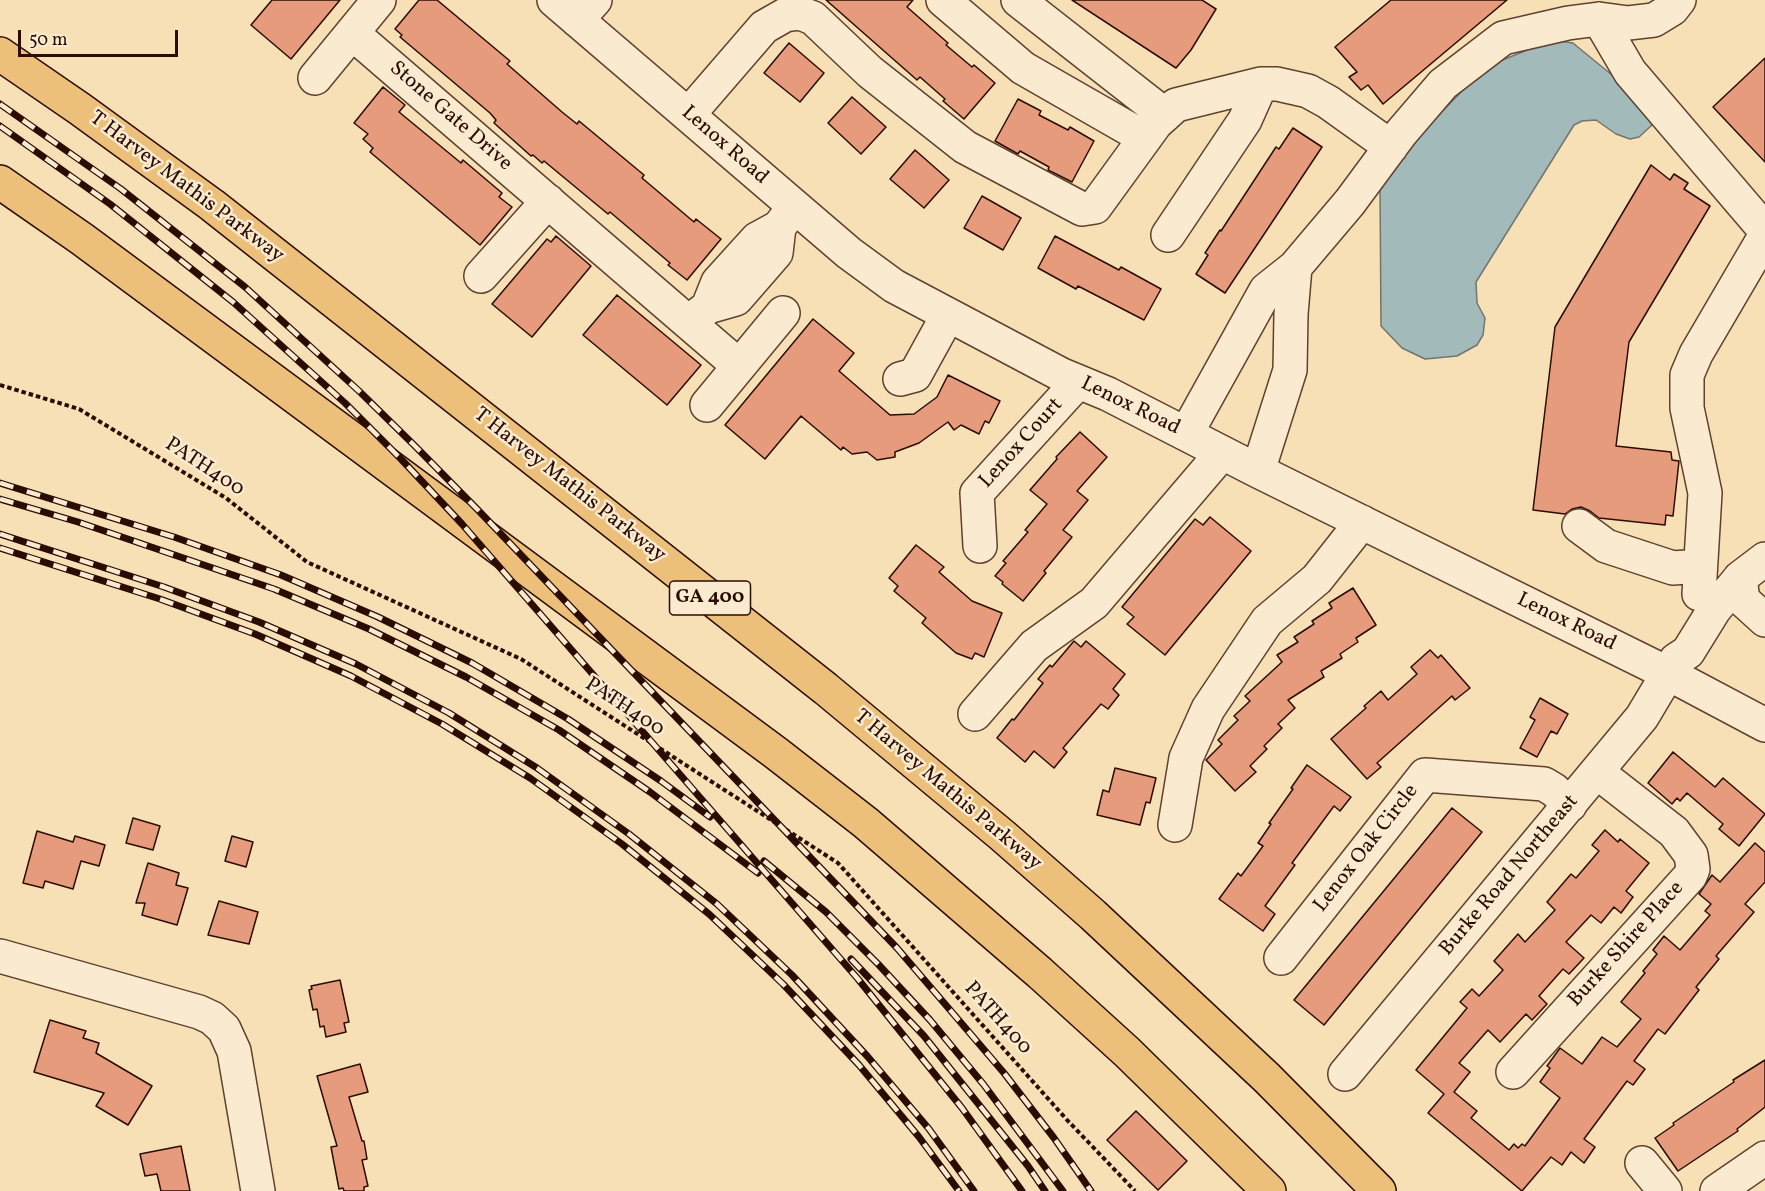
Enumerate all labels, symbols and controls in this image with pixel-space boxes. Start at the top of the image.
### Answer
scale bar [21,18,182,56]
text: 50 m [29,28,68,53]
street label: Stone Gate Drive [383,57,517,177]
street label: Lenox Road [675,101,773,191]
street label: T Harvey Mathis Parkway [84,107,288,269]
street label: Lenox Road [1076,372,1184,442]
street label: Lenox Court [975,394,1069,494]
street label: T Harvey Mathis Parkway [468,403,670,569]
street label: PATH400 [159,433,249,503]
road number: GA 400 [670,581,750,615]
street label: Lenox Road [1512,588,1620,658]
street label: PATH400 [579,673,669,743]
street label: T Harvey Mathis Parkway [848,705,1046,877]
street label: Lenox Oak Circle [1309,780,1425,918]
street label: Burke Road Northeast [1435,790,1585,962]
street label: Burke Shire Place [1564,877,1690,1013]
street label: PATH400 [958,977,1036,1061]

